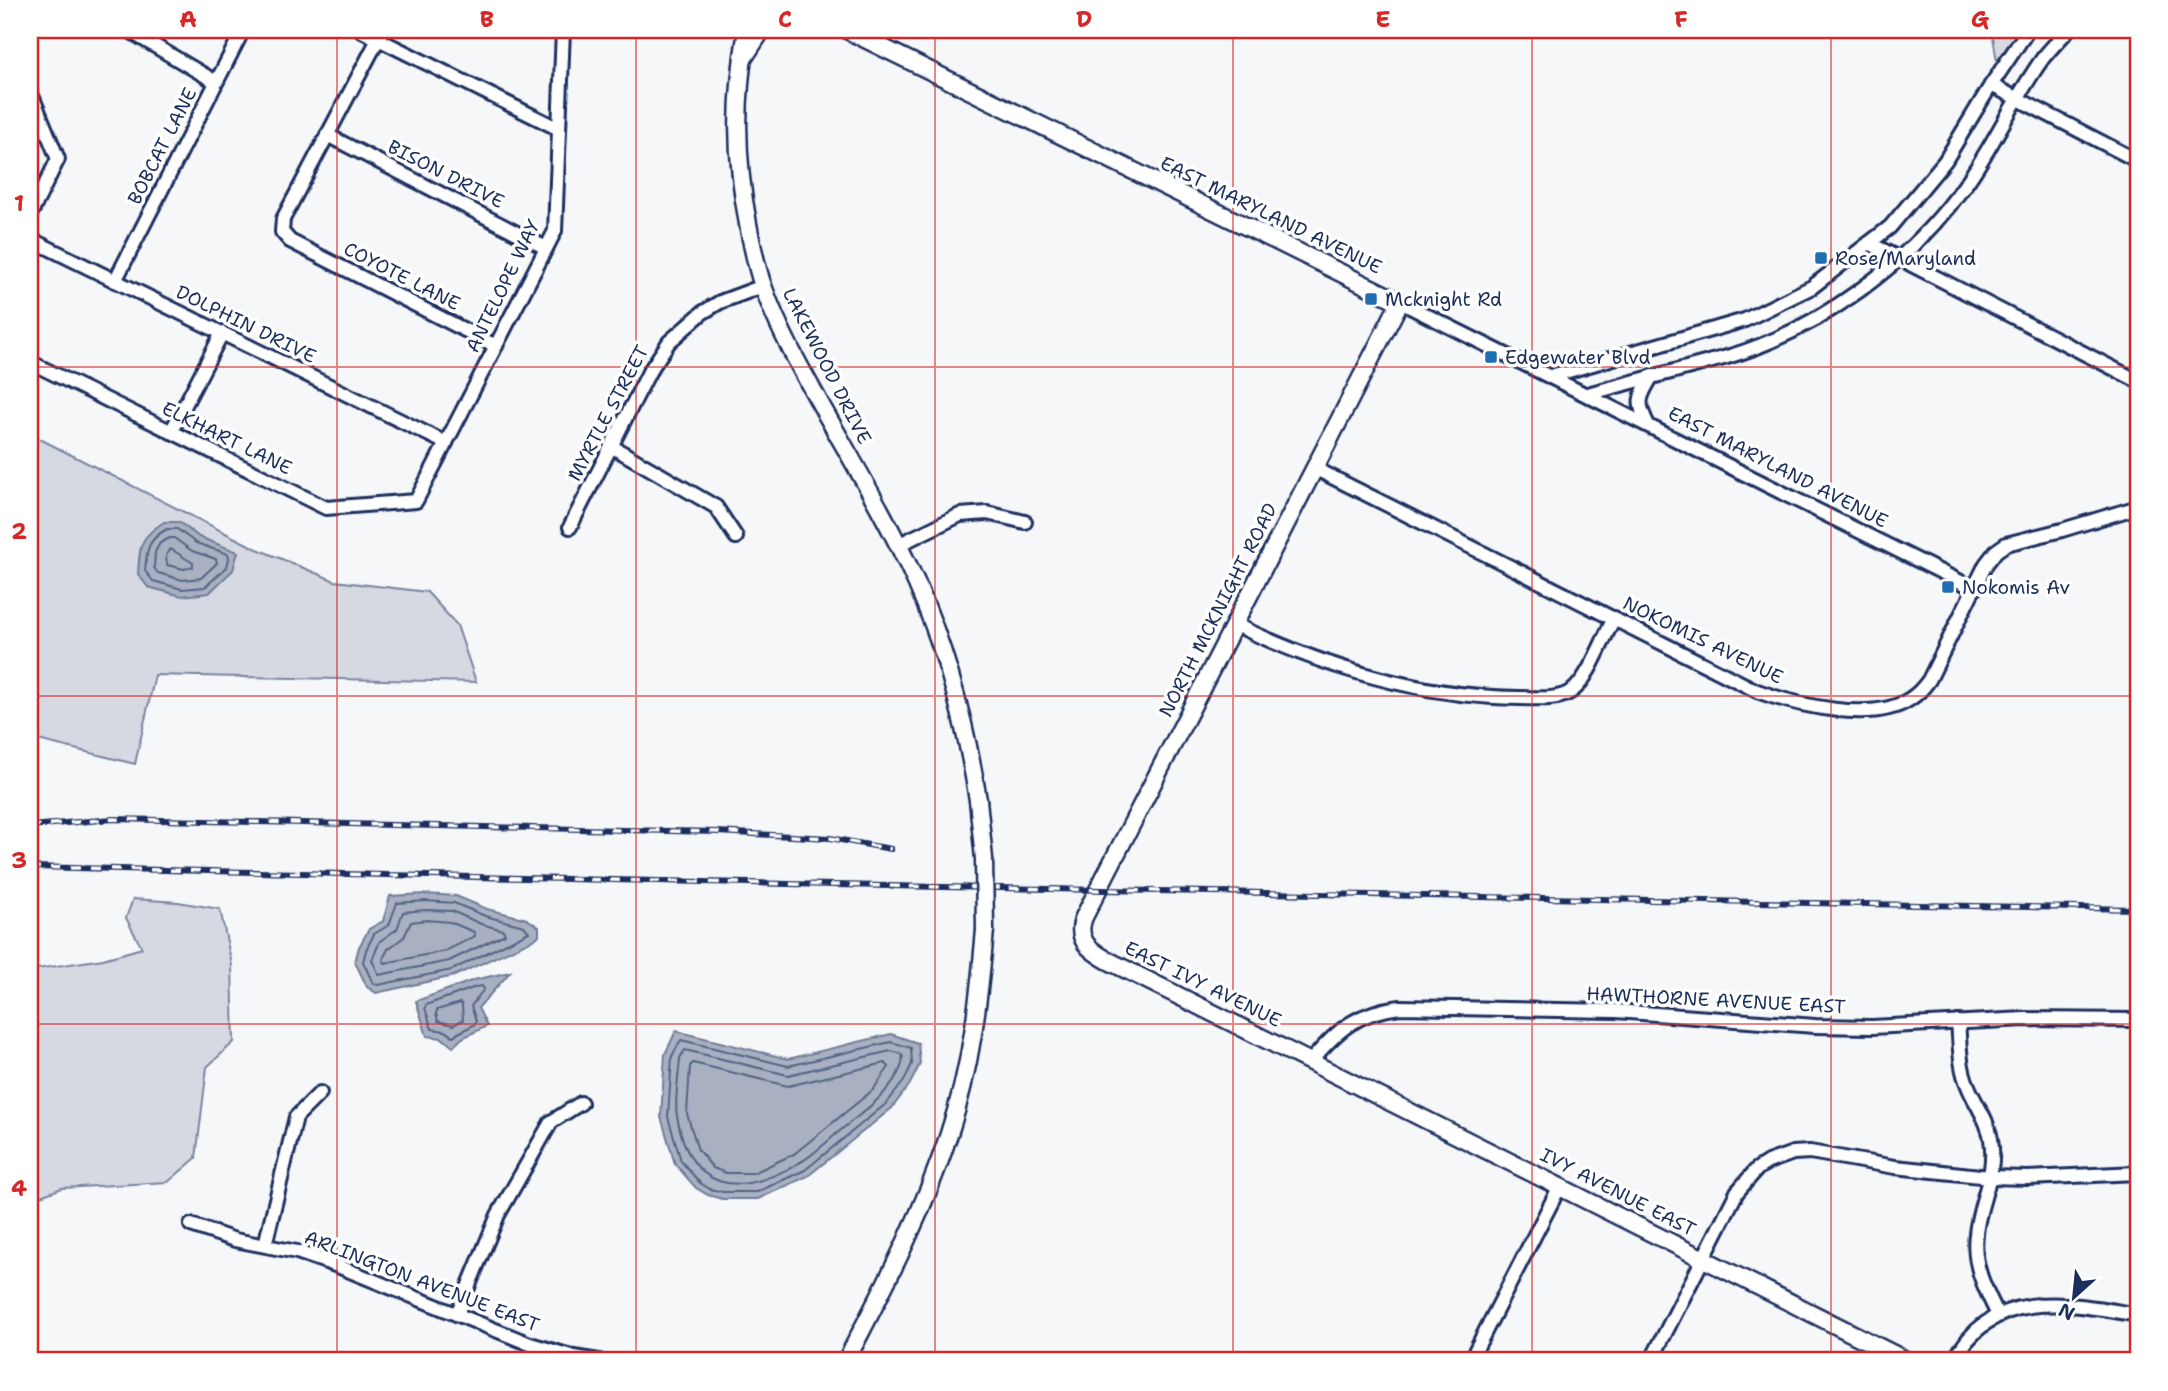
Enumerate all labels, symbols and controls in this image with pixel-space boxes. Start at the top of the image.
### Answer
text: A [179,4,197,34]
text: B [480,4,494,34]
text: C [778,4,792,34]
text: D [1076,4,1092,34]
text: E [1375,4,1391,34]
text: F [1674,4,1688,34]
text: G [1971,4,1990,34]
street label: BOBCAT LANE [122,83,202,209]
street label: BISON DRIVE [384,134,508,214]
street label: EAST MARYLAND AVENUE [1156,150,1386,280]
text: 1 [14,188,24,218]
street label: ANTELOPE WAY [460,215,546,357]
street label: COYOTE LANE [340,236,464,316]
place label: Rose/Maryland [1835,246,1976,271]
marker: Rose/Maryland [1813,250,1829,266]
street label: DOLPHIN DRIVE [172,279,320,369]
street label: LAKEWOOD DRIVE [777,284,877,448]
place label: Mcknight Rd [1385,287,1502,312]
marker: Mcknight Rd [1363,291,1379,307]
street label: MYRTLE STREET [562,340,654,485]
place label: Edgewater Blvd [1505,345,1651,370]
marker: Edgewater Blvd [1483,349,1499,365]
street label: ELKHART LANE [158,396,296,480]
street label: EAST MARYLAND AVENUE [1664,401,1892,534]
street label: NORTH MCKNIGHT ROAD [1153,499,1283,721]
text: 2 [11,516,27,546]
place label: Nokomis Av [1962,575,2070,600]
marker: Nokomis Av [1940,579,1956,595]
street label: NOKOMIS AVENUE [1619,590,1787,690]
text: 3 [11,845,27,875]
street label: EAST IVY AVENUE [1121,935,1286,1033]
street label: HAWTHORNE AVENUE EAST [1586,981,1847,1019]
street label: IVY AVENUE EAST [1536,1142,1700,1242]
text: 4 [11,1173,27,1203]
street label: ARLINGTON AVENUE EAST [301,1225,543,1338]
north arrow [2038,1262,2108,1332]
text: N [2054,1297,2079,1326]

